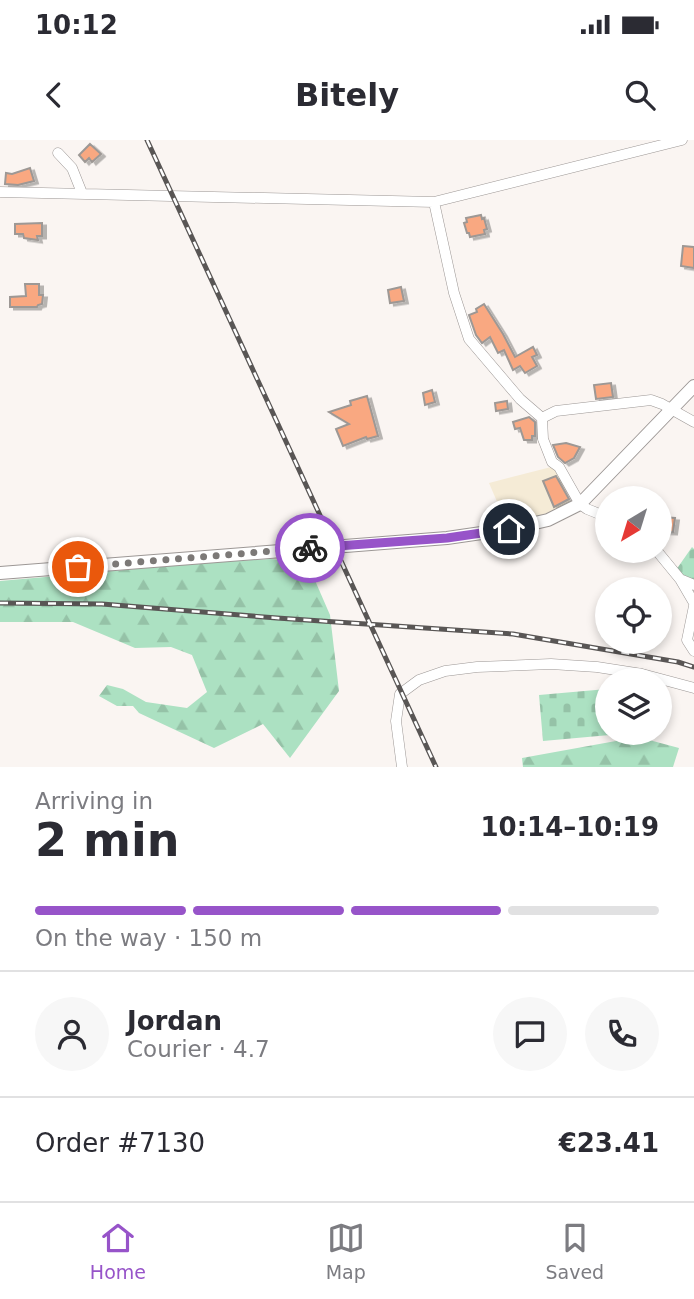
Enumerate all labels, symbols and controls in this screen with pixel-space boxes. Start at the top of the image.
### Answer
text: 10:12 [35,10,118,40]
icon: back [35,76,73,114]
text: Bitely [295,76,399,114]
icon: search [621,76,659,114]
north arrow [595,486,672,564]
map controls [595,486,672,745]
pin [479,499,539,559]
icon: home [490,510,528,548]
courier [275,513,345,583]
icon: bike [291,529,329,567]
pin [48,537,108,597]
icon: bag [59,548,97,586]
button: locate [595,577,672,654]
button: layers [595,668,672,745]
text: Arriving in [35,788,153,814]
text: 10:14–10:19 [480,812,659,842]
text: 2 min [35,813,179,867]
text: On the way · 150 m [35,925,262,951]
button: person [35,997,109,1071]
button: chat [493,997,567,1071]
button: phone [585,997,659,1071]
text: Jordan [127,1006,222,1036]
text: Courier · 4.7 [127,1036,270,1062]
text: Order #7130 [35,1128,205,1158]
text: €23.41 [559,1128,659,1158]
tab: Home [90,1219,146,1283]
tab: Map [326,1219,366,1283]
tab: Saved [545,1219,604,1283]

